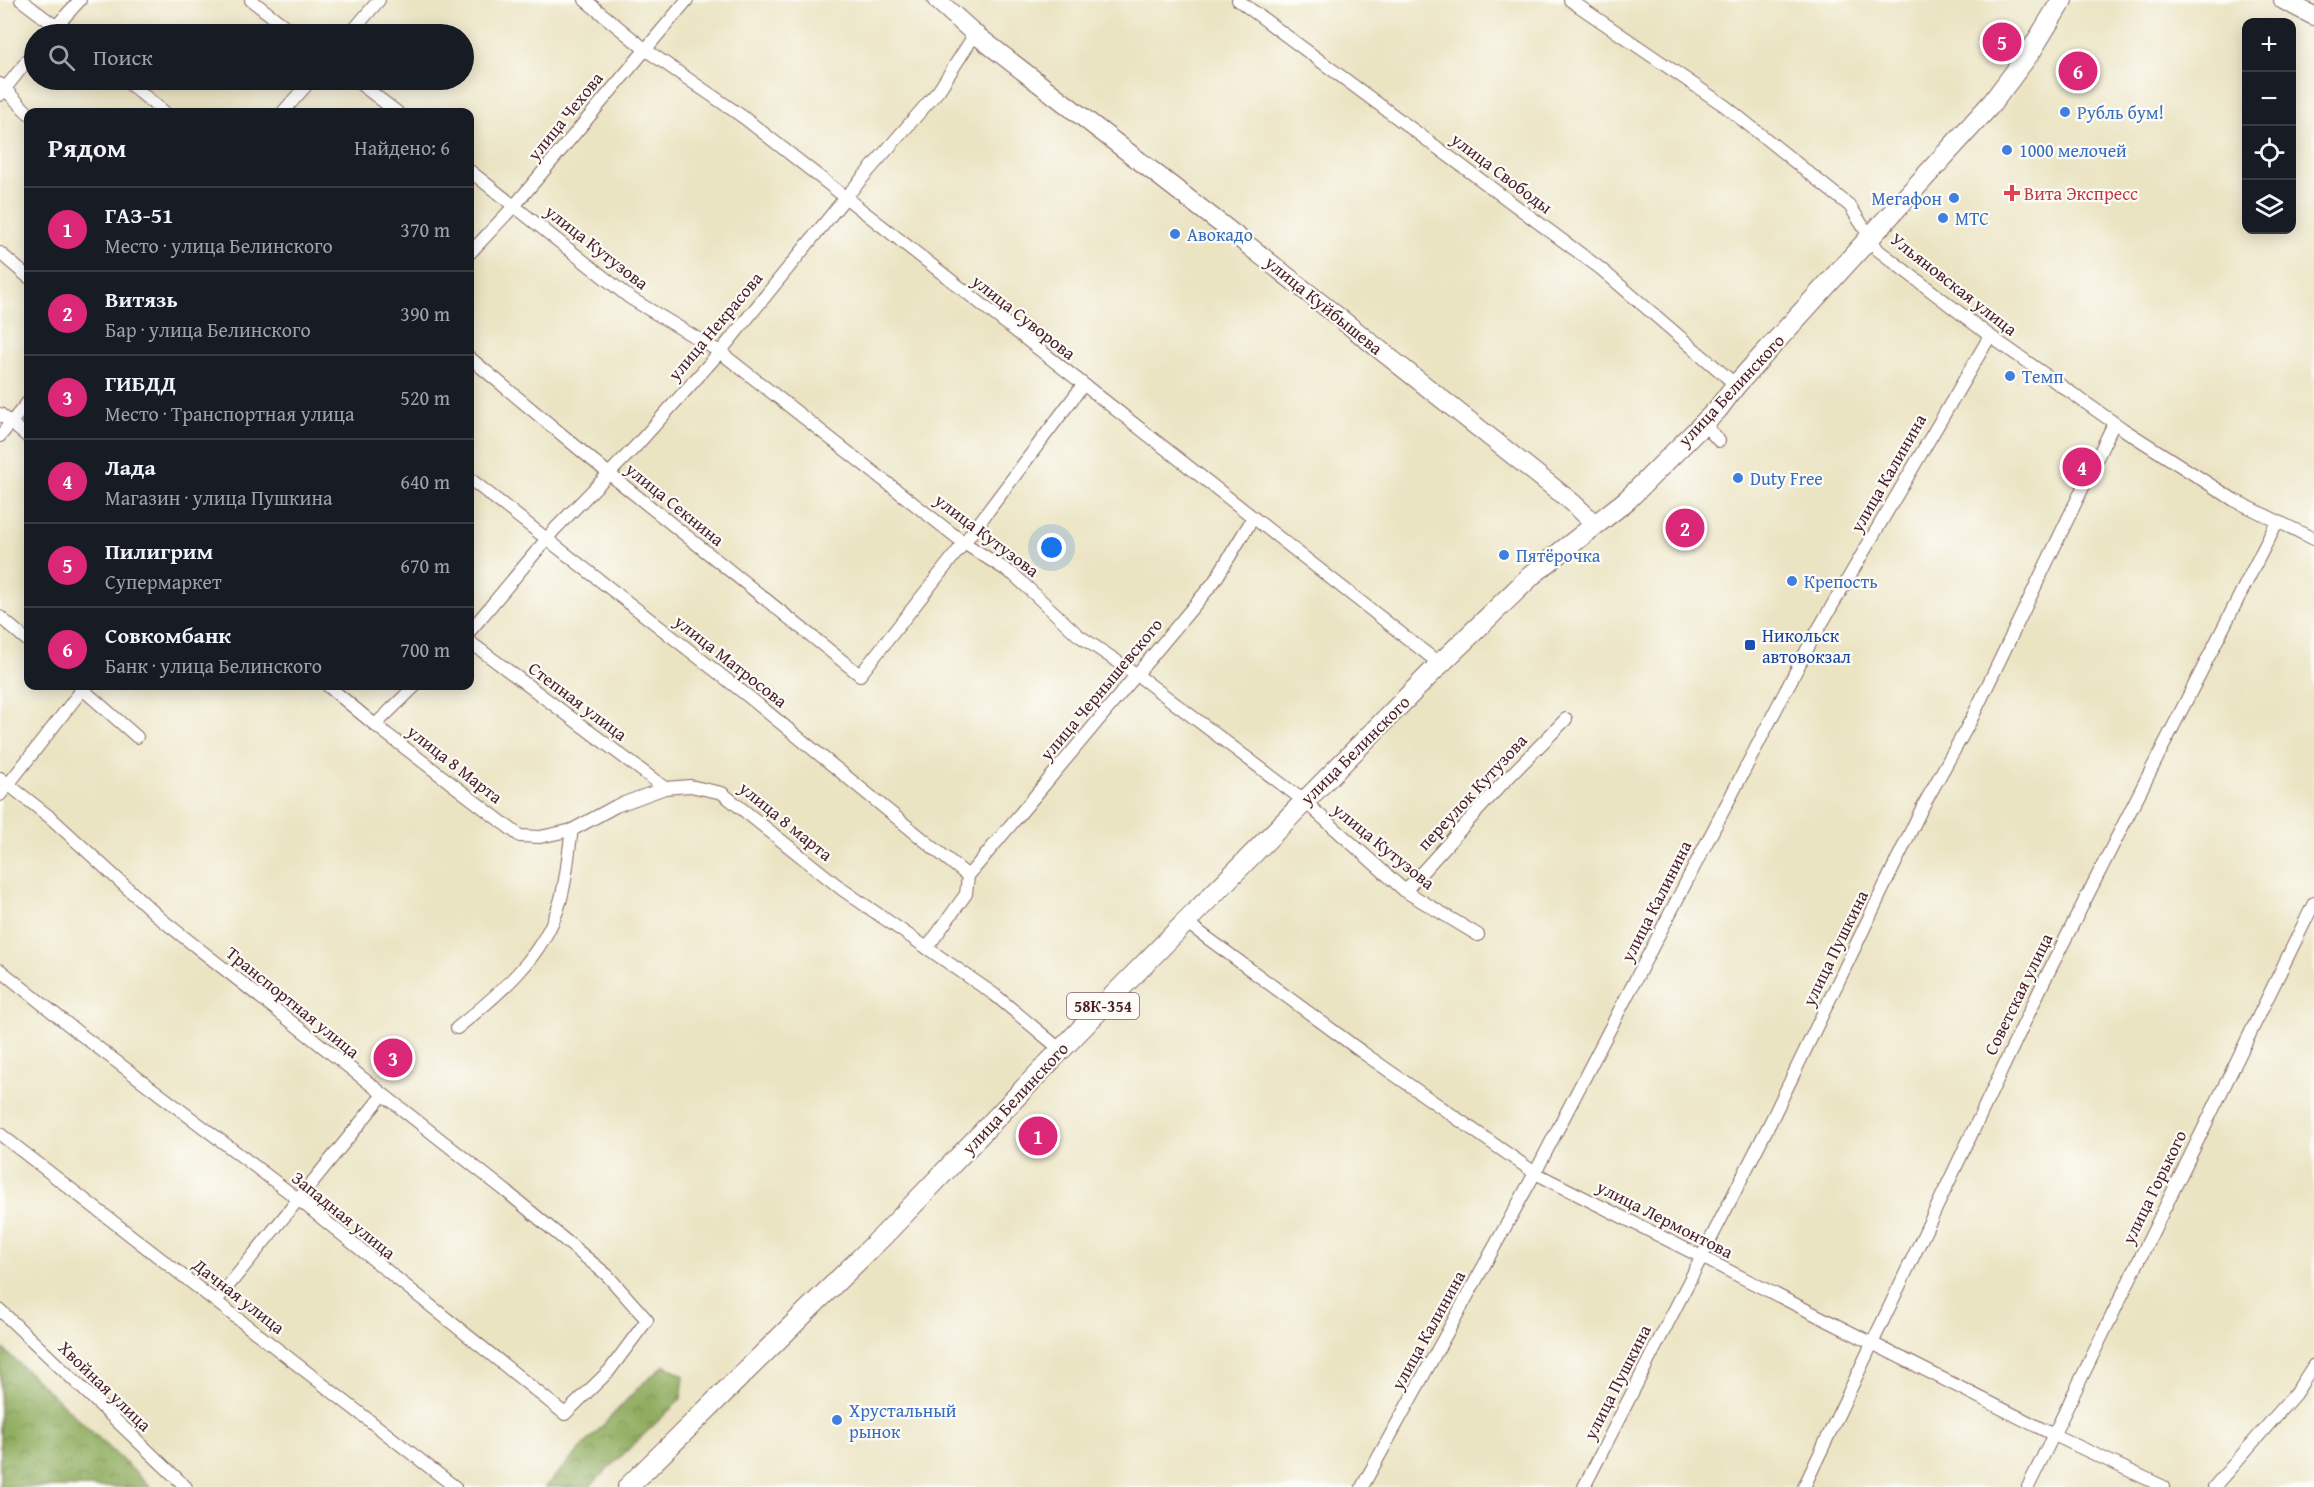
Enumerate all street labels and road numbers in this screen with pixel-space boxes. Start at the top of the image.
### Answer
street label: улица Чехова [520,65,610,167]
street label: улица Свободы [1445,125,1559,220]
street label: улица Кутузова [539,197,655,296]
street label: Ульяновская улица [1885,226,2024,342]
street label: улица Куйбышева [1258,248,1389,361]
street label: улица Некрасова [661,265,769,387]
street label: улица Суворова [965,267,1082,367]
street label: улица Белинского [1671,328,1791,453]
street label: улица Калинина [1843,408,1933,538]
street label: улица Секнина [619,455,731,553]
street label: улица Кутузова [928,486,1045,584]
street label: улица Матросова [668,607,794,714]
street label: улица Чернышевского [1032,612,1169,767]
street label: Степная улица [523,655,633,747]
street label: улица Белинского [1293,689,1416,812]
street label: улица 8 Марта [401,717,509,810]
street label: переулок Кутузова [1411,727,1534,856]
street label: улица 8 марта [733,774,839,867]
street label: улица Кутузова [1326,796,1441,896]
street label: улица Калинина [1613,835,1698,967]
street label: улица Пушкина [1795,885,1875,1011]
street label: Советская улица [1977,928,2059,1059]
street label: Транспортная улица [220,940,366,1065]
road number: 58К-354 [1067,993,1139,1019]
street label: улица Белинского [955,1036,1075,1161]
street label: улица Горького [2114,1125,2193,1250]
street label: Западная улица [286,1165,402,1266]
street label: улица Лермонтова [1591,1173,1738,1265]
street label: Дачная улица [186,1251,291,1341]
street label: улица Калинина [1383,1265,1472,1396]
street label: улица Пушкина [1576,1319,1658,1445]
street label: Хвойная улица [52,1334,158,1438]

